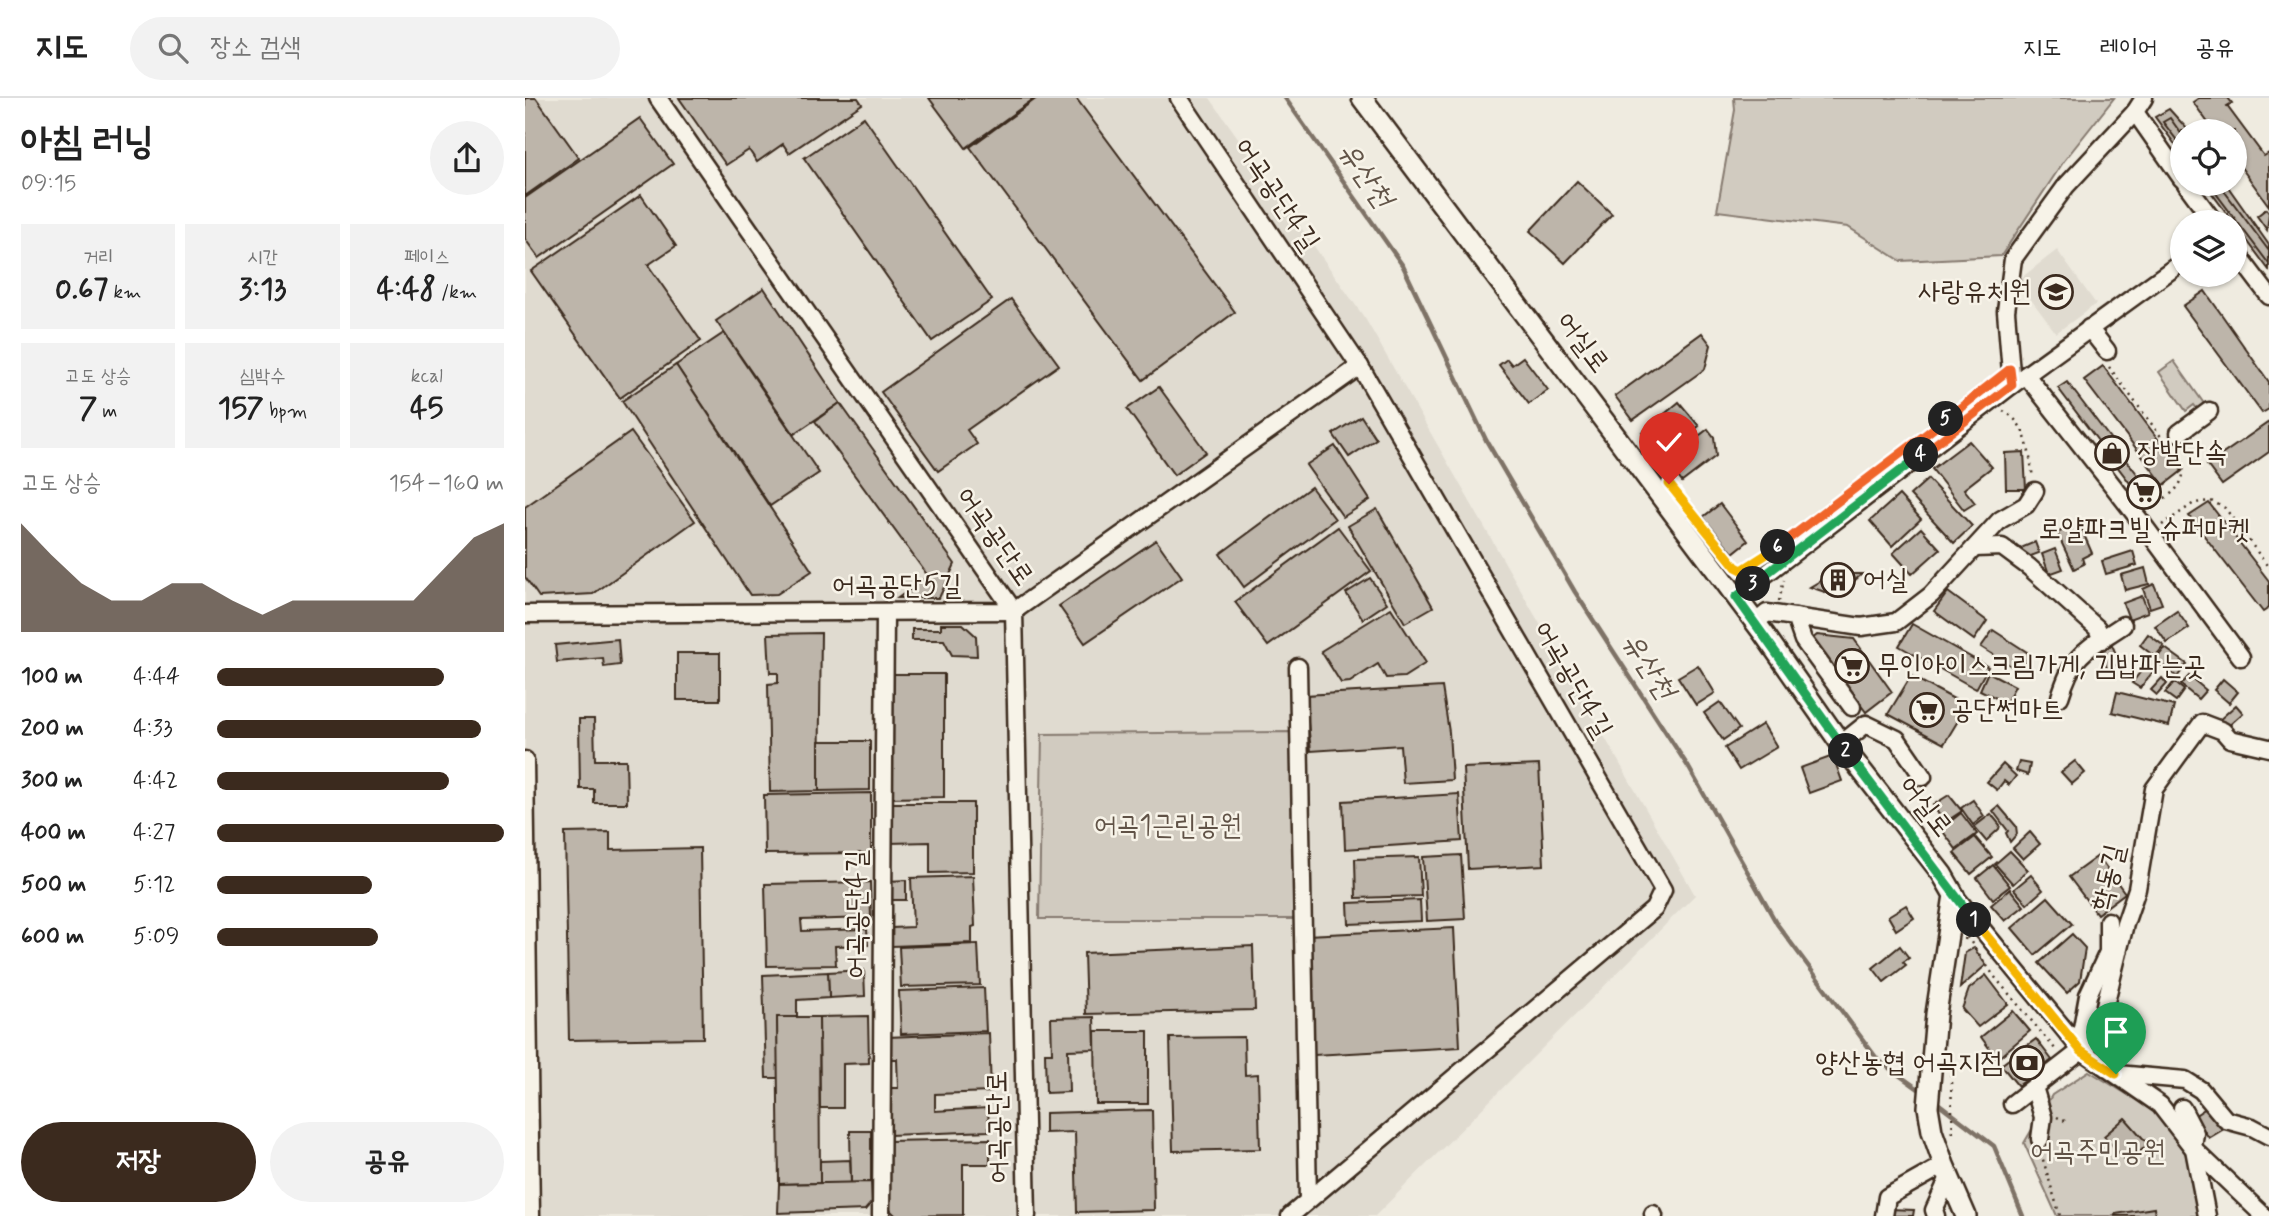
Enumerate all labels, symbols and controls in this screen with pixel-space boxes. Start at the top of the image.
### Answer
search box [130,17,620,80]
text: 지도 [35,26,88,70]
icon: search [154,29,192,67]
text: 장소 검색 [210,31,301,65]
text: 지도 [2023,33,2061,64]
text: 레이어 [2099,33,2157,64]
text: 공유 [2195,33,2234,64]
text: 아침 러닝 [21,118,154,167]
map controls [2170,119,2247,287]
button: locate [2170,119,2247,196]
button: share [430,121,504,195]
street label: 어곡공단4길 [1225,131,1327,259]
water label: 유산천 [1328,134,1403,218]
text: 09:15 [21,169,76,199]
button: layers [2170,210,2247,287]
text: 거리 [83,245,113,270]
text: 시간 [247,245,278,270]
text: 페이스 [404,245,450,270]
text: 0.67 [55,270,108,309]
text: 3:13 [239,270,286,309]
text: 4:48 [377,270,436,309]
school or university icon: 사랑유치원 [2037,273,2075,311]
place label: 사랑유치원 [1918,274,2031,311]
text: km [108,280,141,305]
text: /km [436,280,477,305]
street label: 어실로 [1547,305,1617,381]
text: 고도 상승 [65,364,131,389]
text: 심박수 [240,364,285,389]
text: kcal [411,364,443,389]
text: 7 [79,389,97,428]
text: 157 [218,389,264,428]
text: 45 [410,389,444,428]
text: m [97,399,117,424]
text: bpm [264,399,307,424]
pin: 5 [1929,402,1963,436]
text: 5 [1940,406,1951,431]
pin [1639,412,1699,484]
icon: check [1650,423,1688,461]
shop icon: 장발단속 [2093,434,2131,472]
place label: 장발단속 [2137,435,2227,472]
pin: 4 [1903,438,1939,472]
text: 4 [1915,442,1926,467]
text: 고도 상승 [21,469,101,499]
text: 154–160 m [389,469,504,499]
supermarket icon: 로얄파크빌 슈퍼마켓 [2125,473,2163,511]
street label: 어곡공단로 [947,480,1041,594]
place label: 로얄파크빌 슈퍼마켓 [2039,512,2249,549]
pin: 6 [1761,530,1795,564]
text: 6 [1773,534,1782,559]
building icon: 어실 [1819,561,1857,599]
place label: 어실 [1863,562,1908,599]
pin: 3 [1735,566,1771,602]
street label: 어곡공단5길 [832,568,962,605]
text: 3 [1748,571,1757,596]
street label: 어곡공단4길 [1524,615,1620,745]
water label: 유산천 [1612,625,1686,709]
supermarket icon: 무인아이스크림가게, 김밥파는곳 [1833,647,1871,685]
place label: 무인아이스크림가게, 김밥파는곳 [1877,648,2206,685]
text: 100 m [21,662,83,692]
text: 4:44 [133,662,180,692]
supermarket icon: 공단썬마트 [1908,691,1946,729]
place label: 공단썬마트 [1951,692,2064,729]
text: 200 m [21,714,84,744]
text: 4:33 [133,714,173,744]
pin: 2 [1829,734,1863,768]
text: 2 [1841,738,1850,763]
text: 300 m [21,766,83,796]
text: 4:42 [133,766,178,796]
street label: 어실로 [1890,769,1960,845]
park label: 어곡1근린공원 [1094,808,1242,845]
text: 400 m [21,818,86,848]
text: 4:27 [133,818,175,848]
street label: 학동길 [2083,841,2135,915]
street label: 어곡공단4길 [839,850,876,978]
text: 500 m [21,870,86,900]
text: 5:12 [133,870,175,900]
pin: 1 [1957,902,1991,938]
text: 1 [1969,907,1978,932]
text: 600 m [21,922,84,952]
text: 5:09 [133,922,180,952]
pin [2086,1002,2146,1074]
icon: arrive [2097,1013,2135,1051]
bank icon: 양산농협 어곡지점 [2008,1044,2046,1082]
place label: 양산농협 어곡지점 [1815,1045,2003,1082]
street label: 어곡공단로 [980,1070,1018,1184]
button: 저장 [21,1122,256,1202]
button: 공유 [270,1122,504,1202]
park label: 어곡주민공원 [2030,1134,2166,1171]

